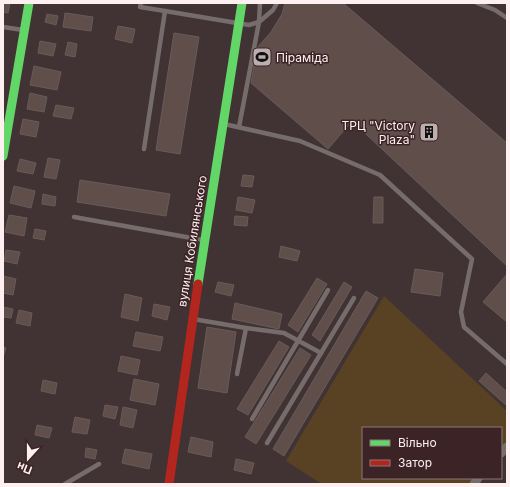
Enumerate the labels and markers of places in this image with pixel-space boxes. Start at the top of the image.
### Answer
sports icon: Піраміда [251,46,273,68]
place label: Піраміда [276,50,328,65]
place label: ТРЦ "Victory Plaza" [341,118,415,147]
building icon: ТРЦ "Victory Plaza" [418,121,440,143]

